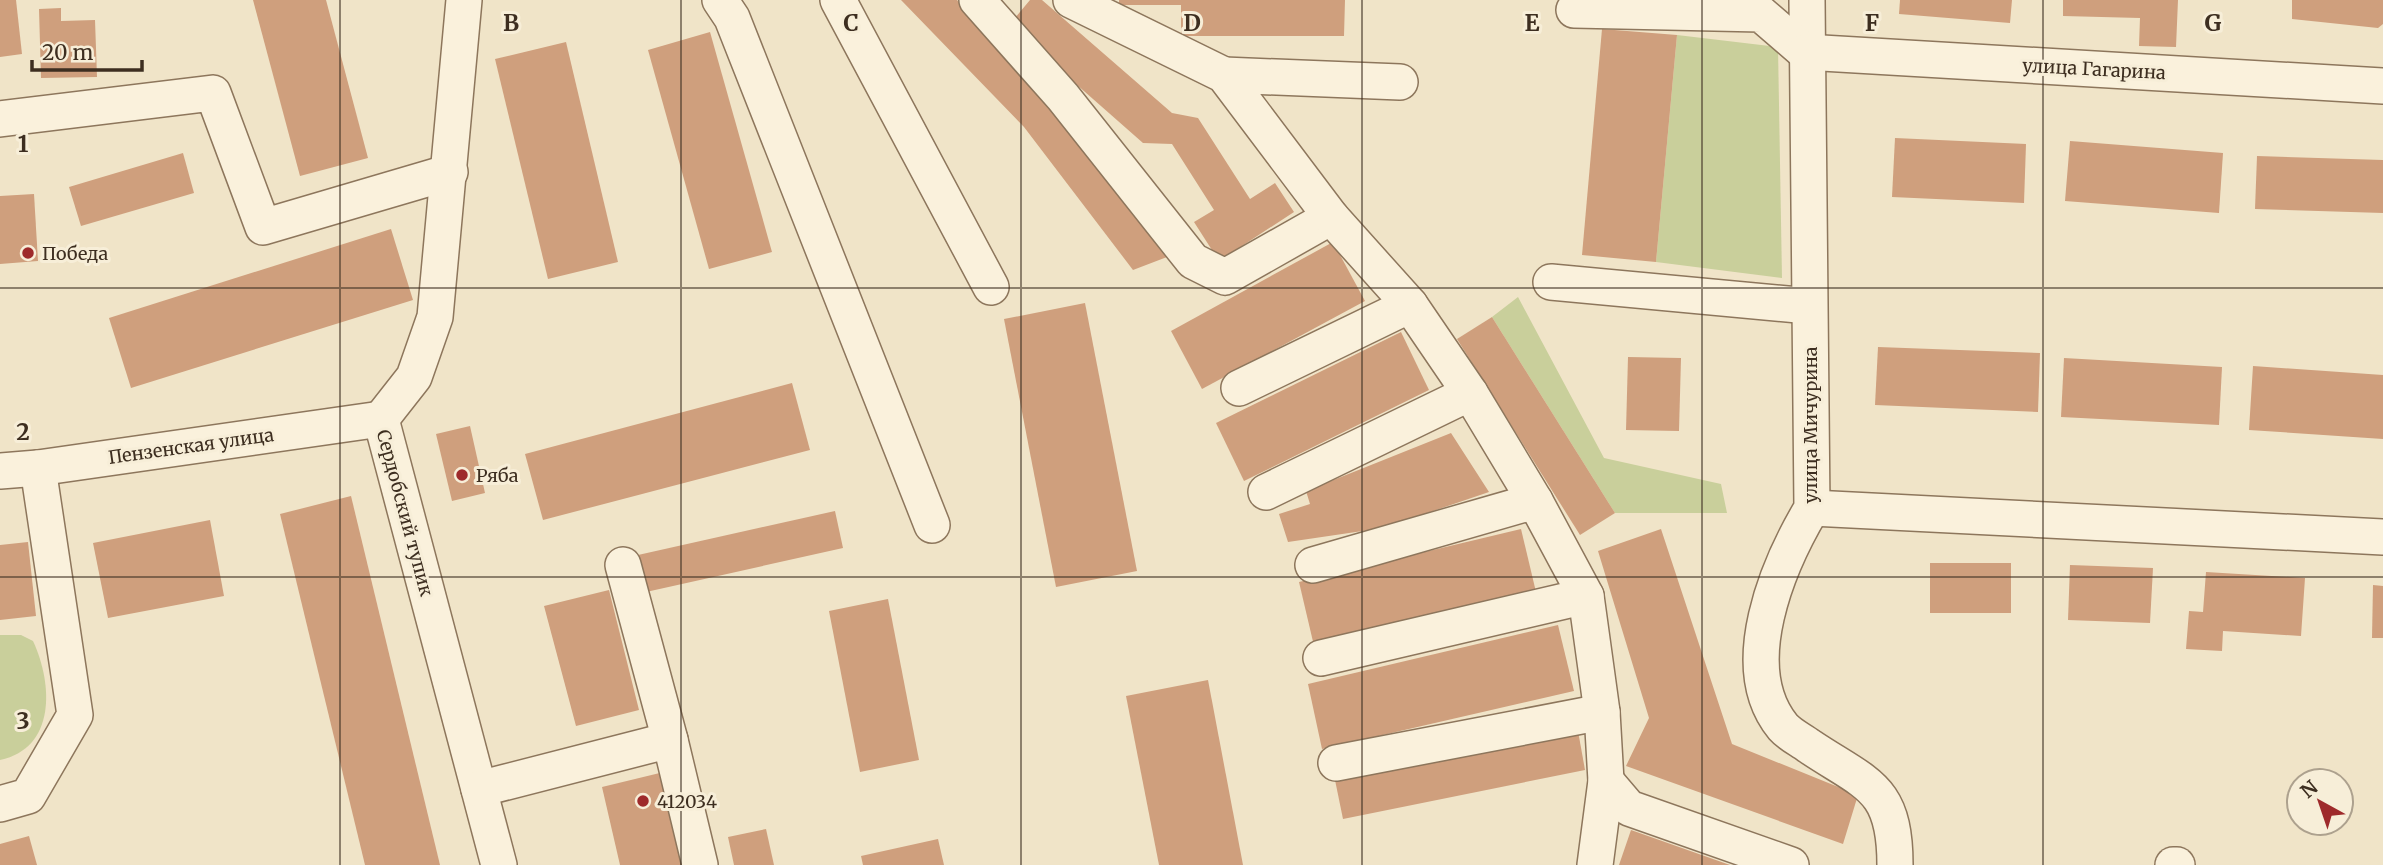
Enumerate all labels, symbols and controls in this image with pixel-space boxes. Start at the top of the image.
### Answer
text: B [503,8,519,37]
text: C [843,8,859,37]
text: D [1183,8,1201,37]
text: E [1524,8,1540,37]
text: F [1865,8,1879,37]
text: G [2205,8,2222,37]
scale bar [32,28,142,72]
text: 20 m [42,39,94,66]
street label: улица Гагарина [2022,54,2167,84]
text: 1 [18,129,29,158]
place label: Победа [42,242,109,265]
marker: Победа [20,245,36,261]
street label: улица Мичурина [1799,346,1822,504]
text: 2 [16,417,30,446]
street label: Пензенская улица [107,423,276,469]
street label: Сердобский тупик [372,427,438,599]
place label: Ряба [476,464,519,487]
marker: Ряба [454,467,470,483]
text: 3 [16,706,30,735]
north arrow [2285,767,2355,837]
text: N [2296,775,2323,803]
place label: 412034 [657,790,717,813]
marker: 412034 [635,793,651,809]

